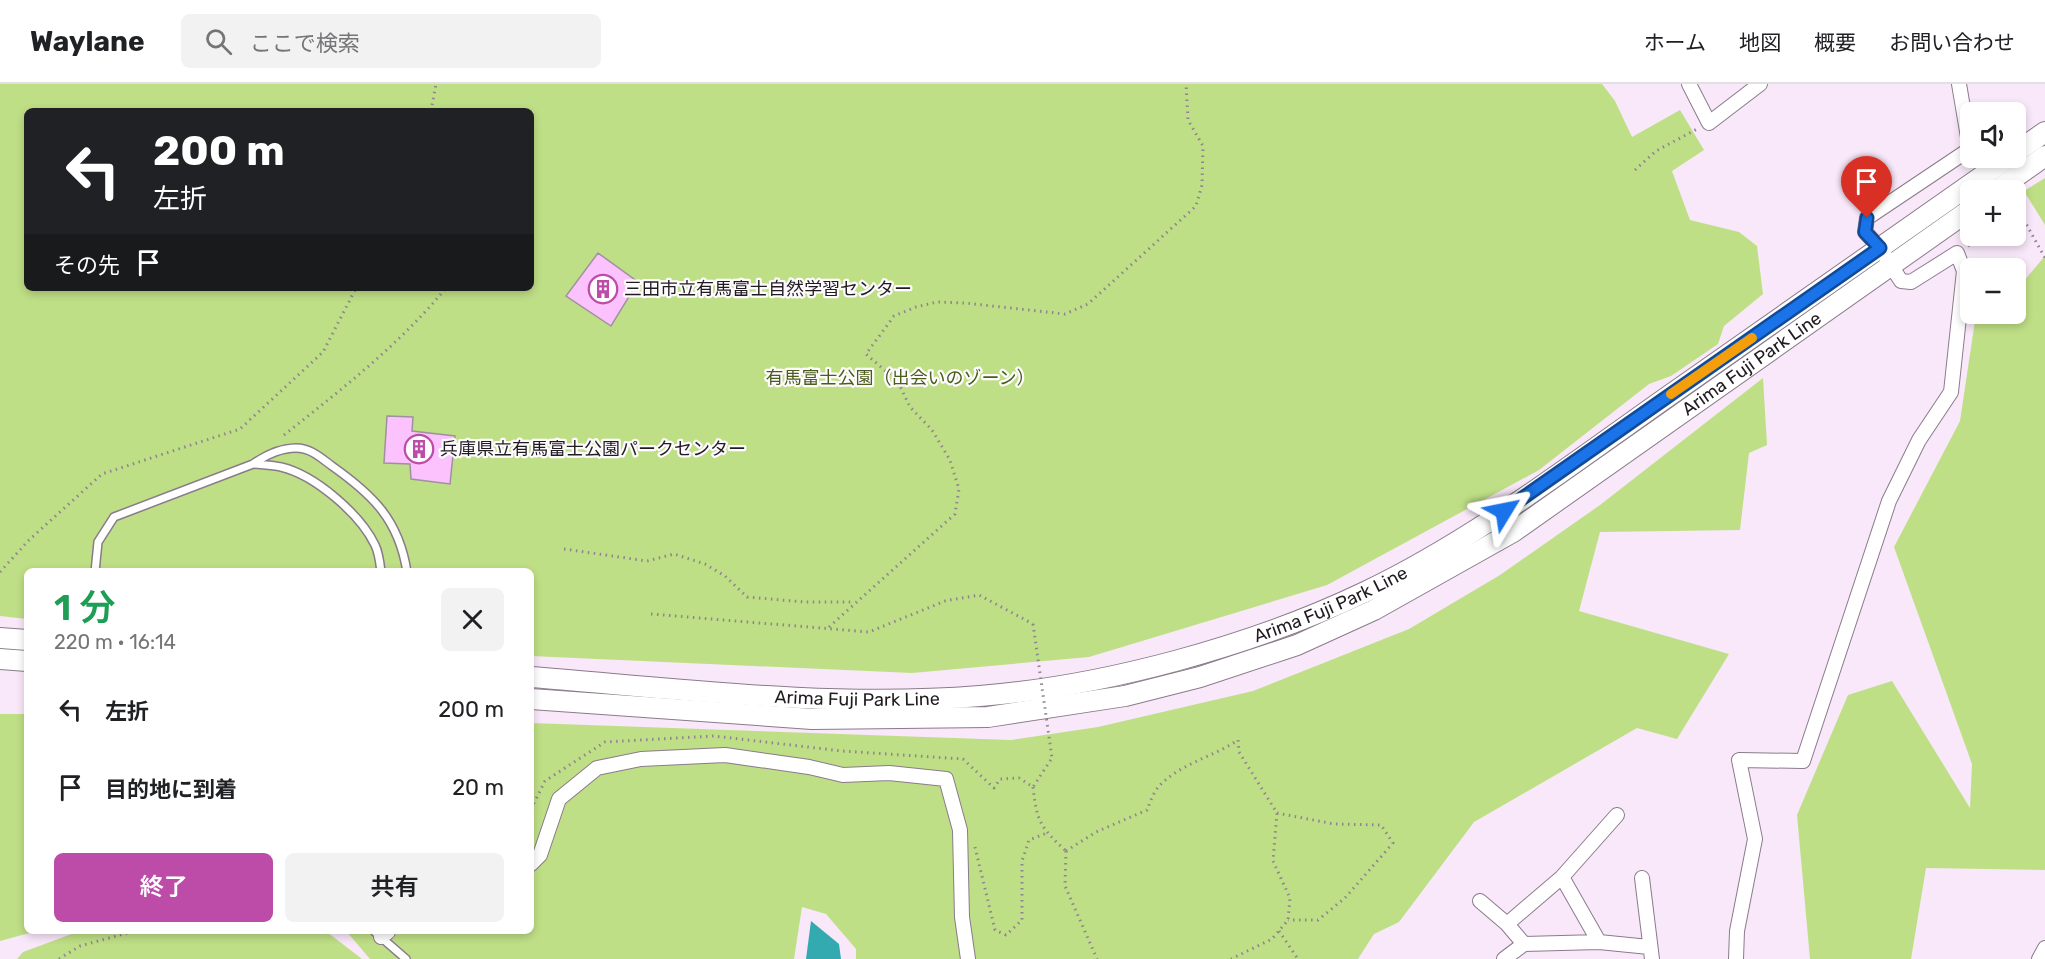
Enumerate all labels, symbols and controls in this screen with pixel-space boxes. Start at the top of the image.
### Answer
search box [181,14,601,68]
text: Waylane [30,25,145,58]
icon: search [202,25,235,58]
text: ここで検索 [250,30,360,57]
text: ホーム [1644,30,1706,55]
text: 地図 [1739,30,1781,55]
text: 概要 [1814,30,1856,55]
text: お問い合わせ [1889,30,2015,55]
map controls [1960,102,2026,324]
button: sound [1960,102,2026,168]
text: 200 m [153,126,285,176]
icon: left [54,132,132,210]
pin [1841,156,1892,218]
icon: arrive [1850,165,1883,198]
button: + [1960,180,2026,246]
text: 左折 [153,183,207,215]
icon: arrive [132,246,165,279]
text: その先 [54,252,120,279]
button: − [1960,258,2026,324]
building icon: 三田市立有馬富士自然学習センター [587,273,619,305]
place label: 三田市立有馬富士自然学習センター [624,278,912,300]
street label: Arima Fuji Park Line [1678,307,1826,420]
park label: 有馬富士公園（出会いのゾーン） [765,367,1035,389]
building icon: 兵庫県立有馬富士公園パークセンター [403,433,435,465]
place label: 兵庫県立有馬富士公園パークセンター [440,438,746,460]
position arrow [1472,479,1536,543]
street label: Arima Fuji Park Line [1251,561,1411,647]
text: 1 分 [54,586,115,629]
button: close [441,588,504,651]
text: 220 m · 16:14 [54,630,176,654]
street label: Arima Fuji Park Line [774,686,940,711]
icon: left [54,693,87,726]
text: 200 m [438,696,504,723]
text: 左折 [105,698,149,725]
icon: arrive [54,771,87,804]
text: 20 m [452,774,504,801]
text: 目的地に到着 [105,776,237,803]
button: 終了 [54,853,273,922]
button: 共有 [285,853,504,922]

